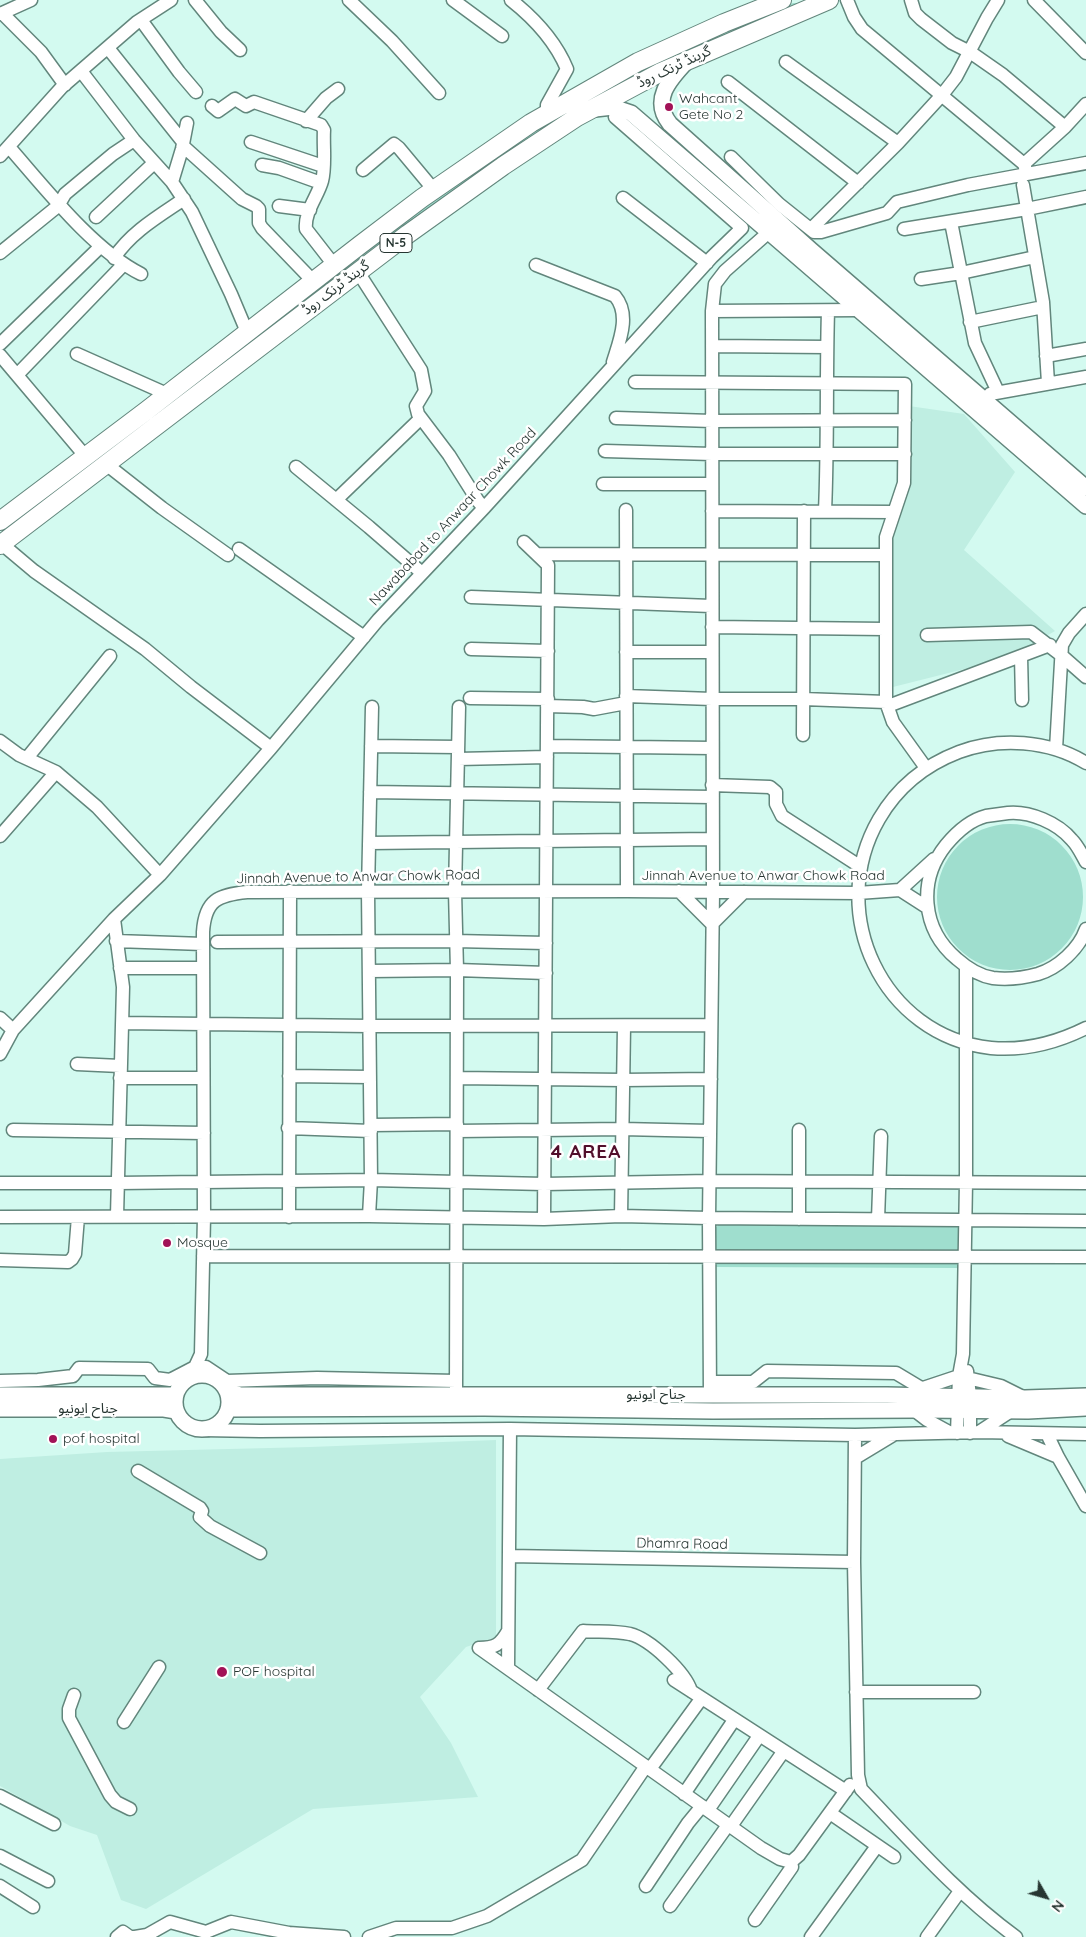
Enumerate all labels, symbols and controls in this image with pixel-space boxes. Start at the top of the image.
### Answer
street label: گرینڈ ٹرنک روڈ [634,43,714,91]
place label: Wahcant Gete No 2 [679,91,743,124]
marker: Wahcant Gete No 2 [663,101,675,113]
road number: N-5 [380,234,412,252]
street label: گرینڈ ٹرنک روڈ [299,257,373,319]
street label: Nawababad to Anwaar Chowk Road [366,425,540,609]
street label: Jinnah Avenue to Anwar Chowk Road [236,866,480,888]
street label: Jinnah Avenue to Anwar Chowk Road [641,868,885,884]
district label: 4 AREA [550,1141,622,1163]
place label: Mosque [177,1235,228,1251]
marker: Mosque [161,1237,173,1249]
street label: جناح ایونیو [626,1387,686,1403]
street label: جناح ایونیو [58,1401,118,1417]
place label: pof hospital [63,1431,140,1447]
marker: pof hospital [47,1433,59,1445]
street label: Dhamra Road [636,1535,728,1553]
place label: POF hospital [233,1664,315,1680]
marker: POF hospital [215,1665,229,1679]
north arrow [1021,1872,1071,1922]
text: N [1048,1897,1068,1916]

